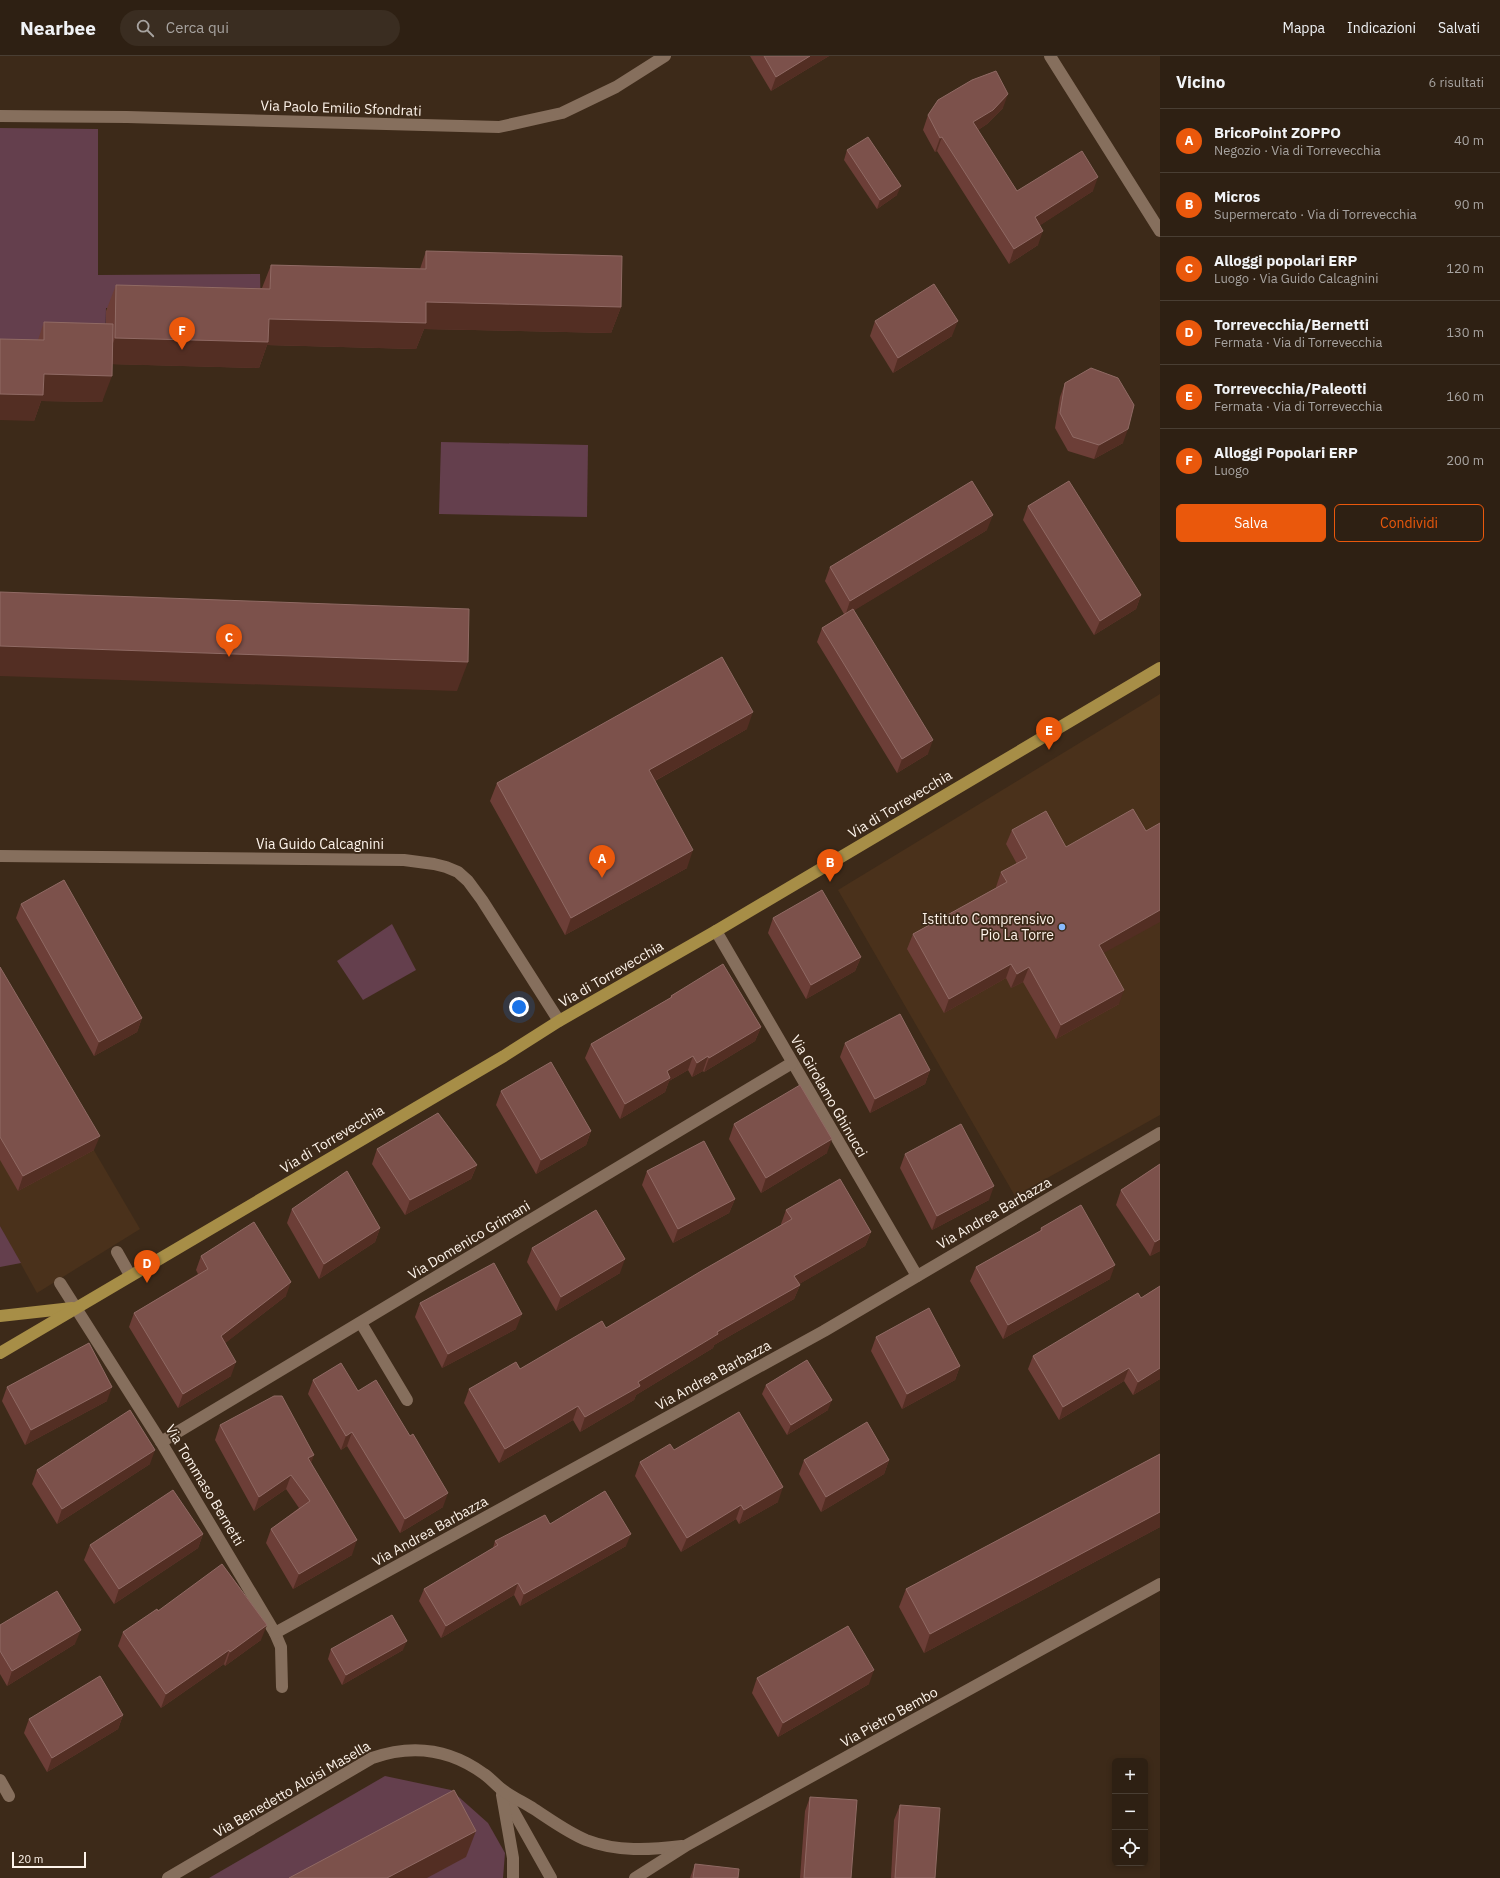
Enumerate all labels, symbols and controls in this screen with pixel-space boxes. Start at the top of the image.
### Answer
search box [120,10,400,46]
text: Nearbee [20,16,96,40]
icon: search [134,17,156,39]
text: Cerca qui [166,18,229,37]
text: Mappa [1283,19,1325,37]
text: Indicazioni [1347,19,1416,37]
text: Salvati [1438,19,1480,37]
text: Vicino [1176,71,1225,93]
text: 6 risultati [1429,74,1484,91]
street label: Via Paolo Emilio Sfondrati [260,96,422,120]
text: BricoPoint ZOPPO [1214,123,1341,142]
text: A [1185,132,1193,149]
text: 40 m [1454,132,1484,149]
text: Negozio · Via di Torrevecchia [1214,142,1381,159]
text: Micros [1214,187,1260,206]
text: B [1185,196,1193,213]
text: 90 m [1454,196,1484,213]
text: Supermercato · Via di Torrevecchia [1214,206,1417,223]
text: Alloggi popolari ERP [1214,251,1357,270]
text: C [1185,260,1193,277]
text: 120 m [1446,260,1484,277]
text: Luogo · Via Guido Calcagnini [1214,270,1378,287]
text: Torrevecchia/Bernetti [1214,315,1369,334]
pin: F [169,317,195,350]
text: D [1184,324,1194,341]
text: 130 m [1446,324,1484,341]
text: Fermata · Via di Torrevecchia [1214,334,1382,351]
text: Torrevecchia/Paleotti [1214,379,1367,398]
text: E [1185,388,1193,405]
text: 160 m [1446,388,1484,405]
text: Fermata · Via di Torrevecchia [1214,398,1382,415]
text: Alloggi Popolari ERP [1214,443,1358,462]
text: F [1185,452,1193,469]
text: 200 m [1446,452,1484,469]
text: Luogo [1214,462,1249,479]
button: Salva [1176,504,1326,542]
button: Condividi [1334,504,1484,542]
pin: C [216,624,242,657]
pin: E [1036,717,1062,750]
street label: Via di Torrevecchia [845,766,956,842]
street label: Via Guido Calcagnini [256,835,384,853]
pin: A [589,845,615,878]
pin: B [817,849,843,882]
place label: Istituto Comprensivo Pio La Torre [922,910,1054,944]
marker: Istituto Comprensivo Pio La Torre [1057,922,1067,932]
street label: Via di Torrevecchia [555,936,667,1011]
your location [509,997,529,1017]
street label: Via Girolamo Ghinucci [787,1032,871,1160]
street label: Via di Torrevecchia [277,1101,388,1177]
street label: Via Andrea Barbazza [934,1173,1055,1253]
street label: Via Domenico Grimani [405,1196,533,1284]
pin: D [134,1250,160,1283]
street label: Via Andrea Barbazza [652,1336,774,1414]
street label: Via Tommaso Bernetti [162,1421,248,1549]
street label: Via Andrea Barbazza [369,1492,491,1570]
street label: Via Pietro Bembo [837,1683,941,1751]
street label: Via Benedetto Aloisi Masella [210,1736,374,1841]
map controls [1112,1758,1148,1866]
button: + [1112,1758,1148,1794]
button: − [1112,1794,1148,1830]
button: locate [1112,1830,1148,1866]
scale bar [12,1850,86,1869]
text: 20 m [18,1852,43,1866]

